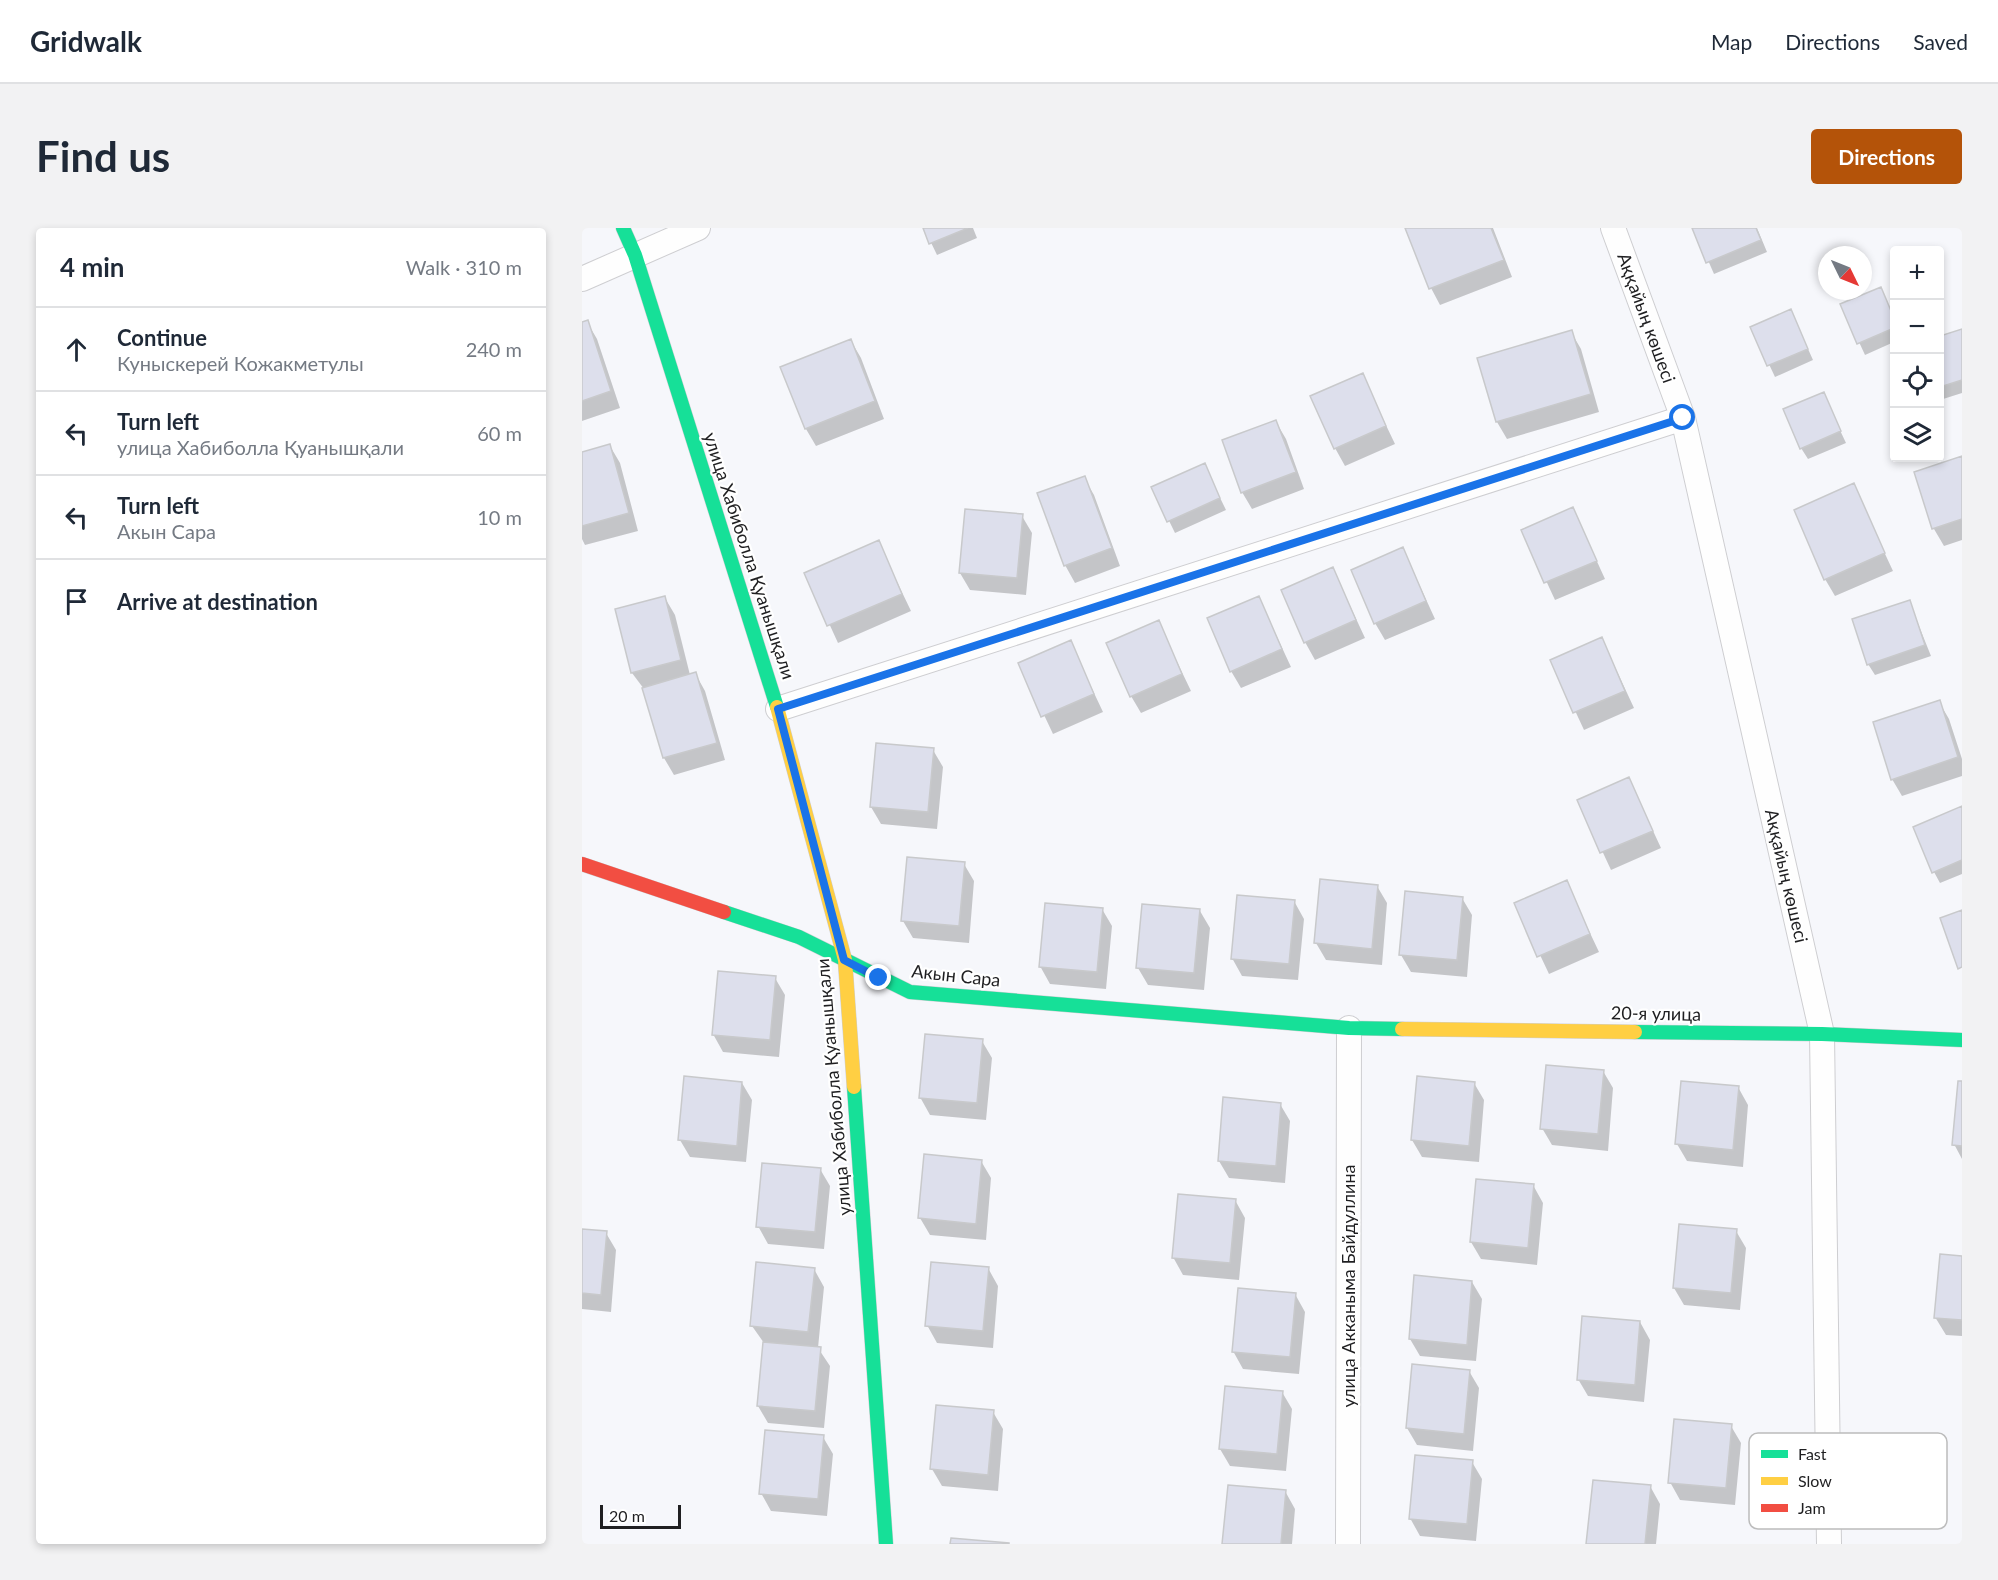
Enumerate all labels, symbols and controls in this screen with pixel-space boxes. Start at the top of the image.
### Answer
text: Gridwalk [30,24,142,58]
text: Map [1711,29,1752,54]
text: Directions [1785,29,1880,54]
text: Saved [1913,29,1968,54]
button: Directions [1811,129,1962,184]
text: Find us [36,131,170,181]
north arrow [1818,246,1872,300]
map controls [1890,246,1944,462]
button: + [1890,246,1944,300]
street label: Аққайың көшесі [1613,250,1681,386]
text: 4 min [60,251,124,283]
text: Walk · 310 m [406,255,522,279]
button: − [1890,300,1944,354]
text: Continue [117,324,207,351]
icon: ahead [60,333,93,366]
text: 240 m [466,337,522,361]
text: Куныскерей Кожакметулы [117,351,364,375]
button: locate [1890,354,1944,408]
route start [1669,404,1695,430]
text: Turn left [117,408,199,435]
button: layers [1890,408,1944,462]
icon: left [60,417,93,450]
text: 60 m [477,421,522,445]
street label: улица Хабиболла Қуанышқали [700,429,800,682]
text: улица Хабиболла Қуанышқали [117,435,404,459]
text: Turn left [117,492,199,519]
icon: left [60,501,93,534]
text: 10 m [477,505,522,529]
text: Акын Сара [117,519,216,543]
icon: arrive [60,585,93,618]
text: Arrive at destination [117,588,318,615]
street label: Аққайың көшесі [1761,807,1813,945]
street label: улица Хабиболла Қуанышқали [811,958,855,1217]
street label: Акын Сара [911,959,1002,991]
route end [865,964,891,990]
street label: 20-я улица [1611,1001,1701,1025]
street label: улица Акканыма Байдуллина [1337,1165,1359,1407]
legend [1749,1433,1947,1529]
text: Fast [1798,1444,1827,1463]
text: Slow [1798,1471,1832,1490]
text: Jam [1798,1498,1826,1517]
scale bar [600,1502,681,1530]
text: 20 m [609,1506,645,1525]

